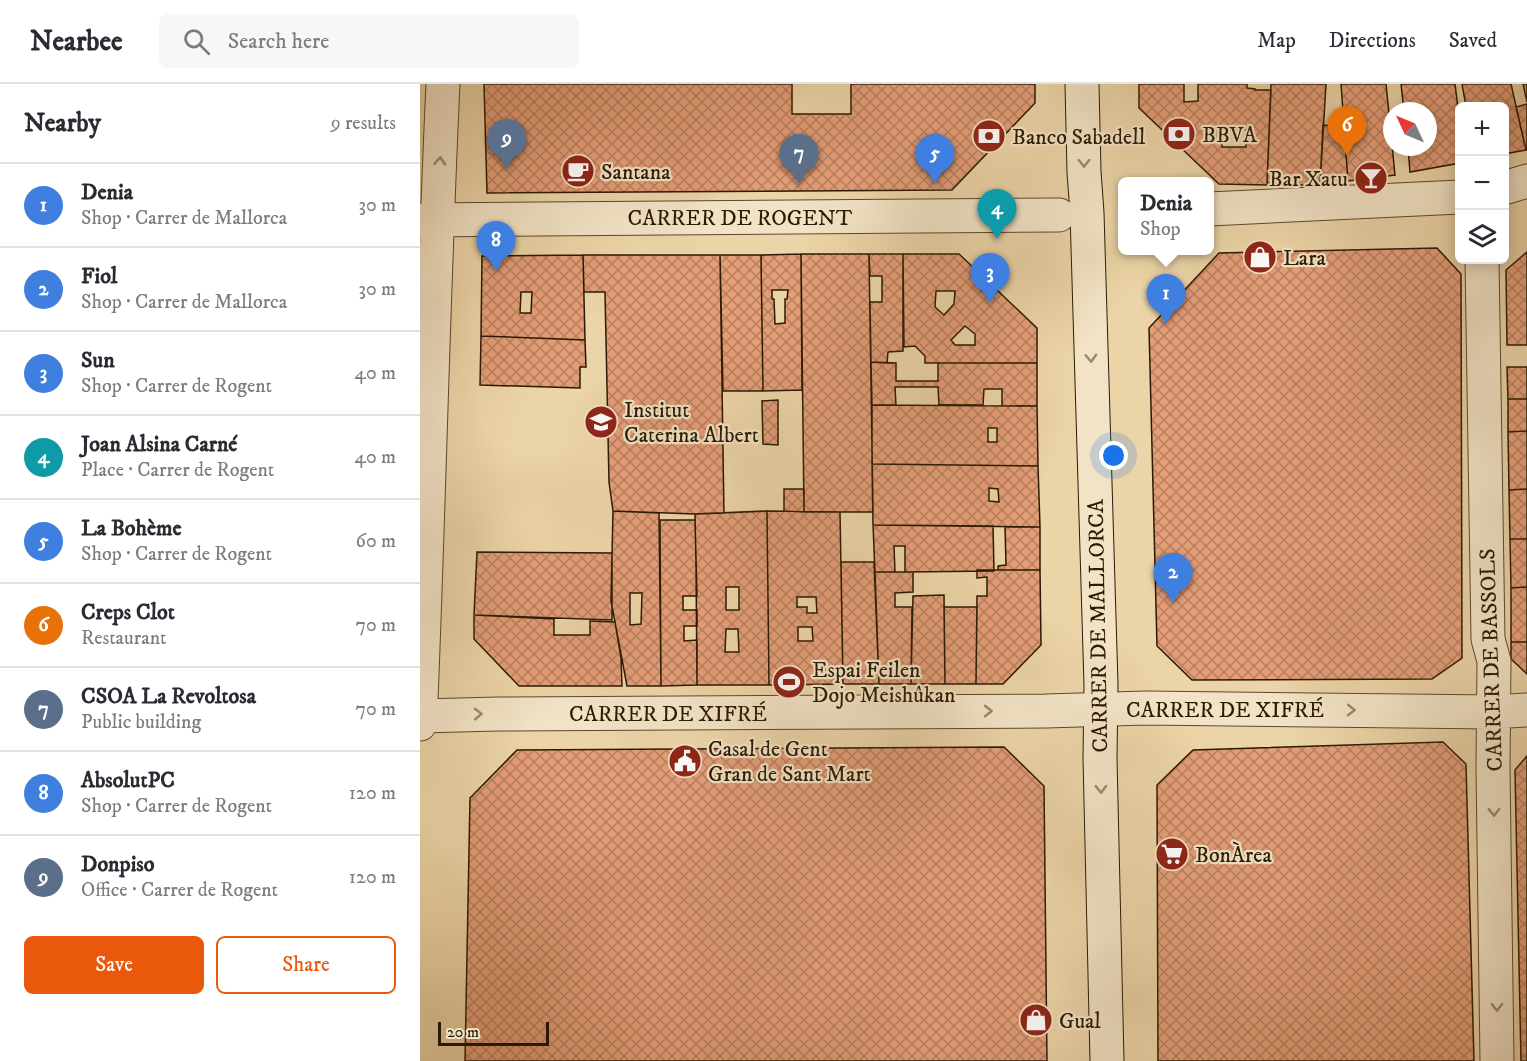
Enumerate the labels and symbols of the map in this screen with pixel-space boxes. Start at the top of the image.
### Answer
north arrow [1383,102,1437,156]
pin: 6 [1328,106,1366,156]
bank icon: BBVA [1161,116,1197,152]
bank icon: Banco Sabadell [971,118,1007,154]
pin: 9 [488,120,526,169]
place label: BBVA [1202,122,1258,149]
place label: Banco Sabadell [1012,124,1146,151]
pin: 7 [780,135,818,184]
pin: 5 [916,135,954,184]
cafe icon: Santana [560,153,596,189]
one-way arrow [433,156,446,165]
place label: Santana [601,159,671,186]
one-way arrow [1078,159,1090,168]
bar icon: Bar Xatu [1353,160,1389,196]
place label: Bar Xatu [1269,166,1348,193]
pin: 4 [978,190,1016,239]
street label: CARRER DE ROGENT [628,205,853,232]
pin: 8 [476,222,516,271]
shop icon: Lara [1242,239,1278,275]
place label: Lara [1283,245,1326,272]
pin: 3 [970,254,1010,303]
pin: 1 [1146,274,1186,324]
one-way arrow [1085,354,1097,363]
place label: Institut Caterina Albert [624,397,759,449]
school or university icon: Institut Caterina Albert [583,404,619,440]
your location [1099,441,1128,470]
street label: CARRER DE MALLORCA [1083,498,1114,753]
street label: CARRER DE BASSOLS [1474,548,1509,772]
pin: 2 [1154,554,1192,603]
place label: Espai Feilen Dojo Meishûkan [812,657,956,709]
sports icon: Espai Feilen Dojo Meishûkan [771,664,807,700]
street label: CARRER DE XIFRÉ [1126,697,1324,724]
street label: CARRER DE XIFRÉ [569,701,767,728]
one-way arrow [1347,704,1356,716]
one-way arrow [984,705,993,717]
one-way arrow [474,708,483,721]
place label: Casal de Gent Gran de Sant Mart [708,736,871,788]
public building icon: Casal de Gent Gran de Sant Mart [667,743,703,779]
one-way arrow [1094,784,1107,793]
one-way arrow [1487,808,1500,817]
supermarket icon: BonÀrea [1154,836,1190,872]
place label: BonÀrea [1195,841,1272,869]
shop icon: Gual [1018,1002,1054,1038]
one-way arrow [1490,1002,1503,1011]
place label: Gual [1059,1008,1101,1035]
scale bar [438,1019,549,1046]

